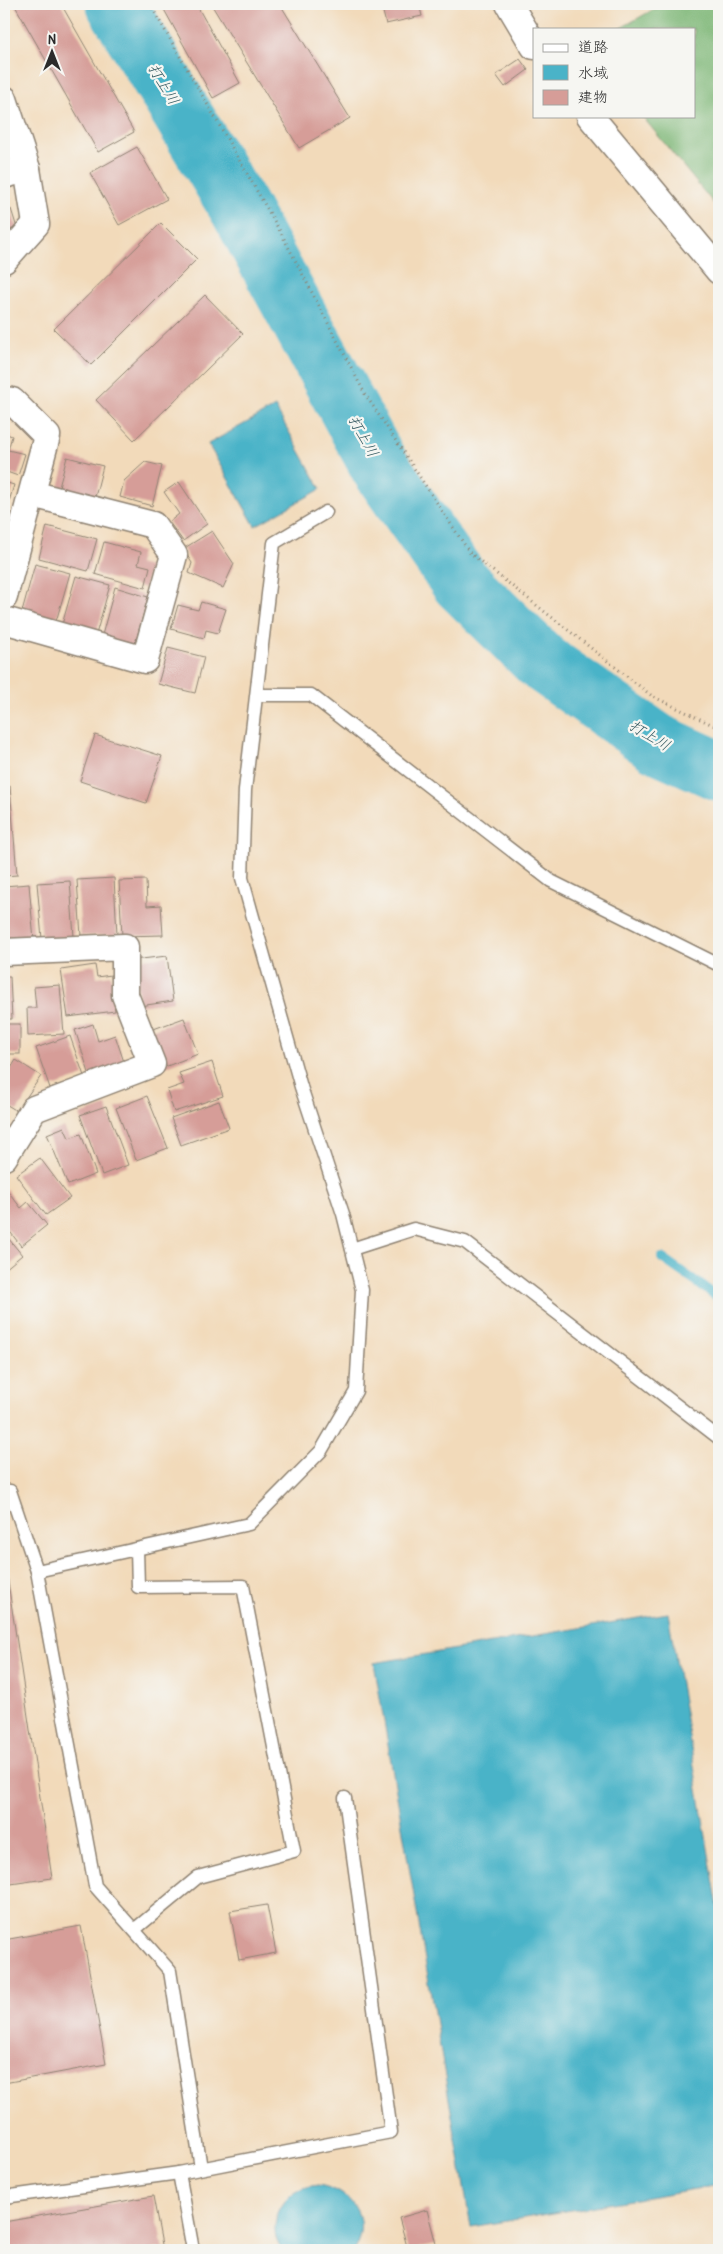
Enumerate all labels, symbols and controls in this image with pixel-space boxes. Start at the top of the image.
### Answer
north arrow [28,28,78,78]
legend [533,28,696,118]
text: N [48,29,56,48]
text: 道路 [578,36,608,57]
water label: 打上川 [143,59,185,109]
text: 水域 [578,62,608,83]
text: 建物 [578,86,608,107]
water label: 打上川 [344,411,384,461]
water label: 打上川 [625,714,675,756]

